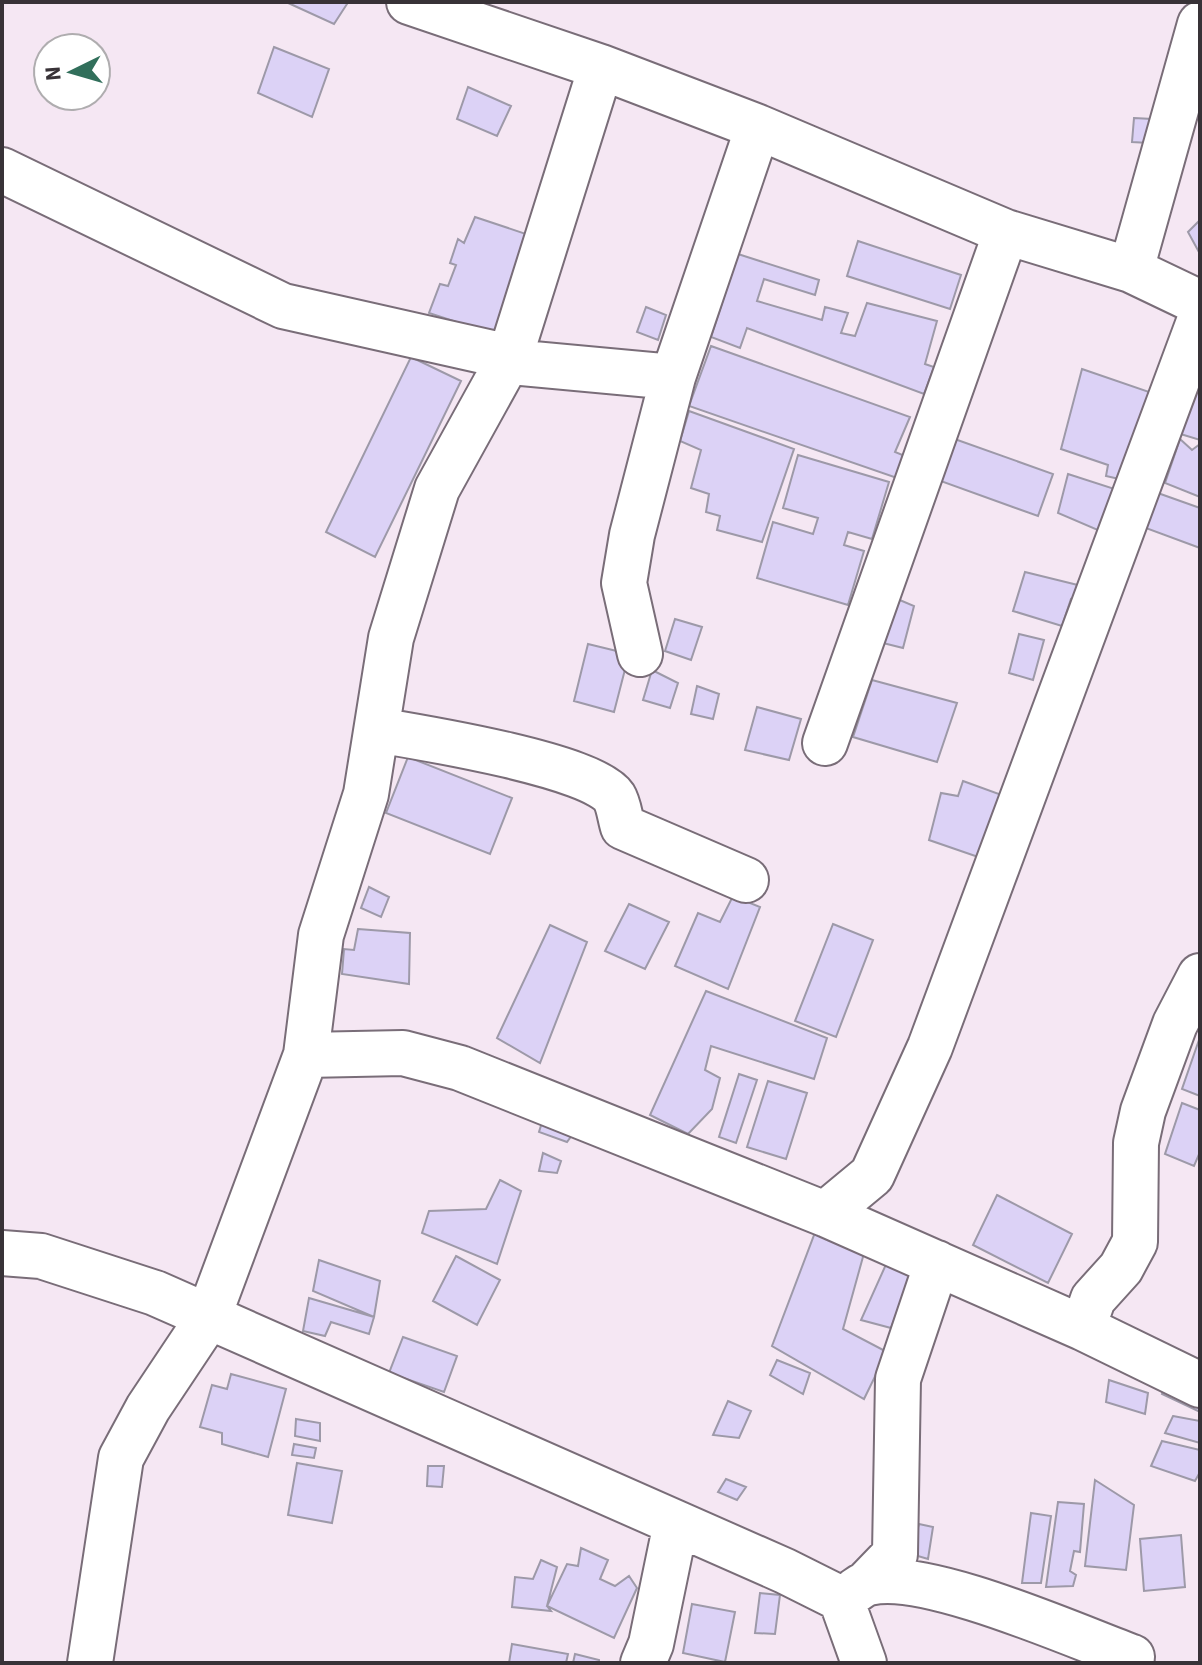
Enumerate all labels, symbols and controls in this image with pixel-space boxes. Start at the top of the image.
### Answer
north arrow [32,32,112,112]
text: N [36,65,70,82]

